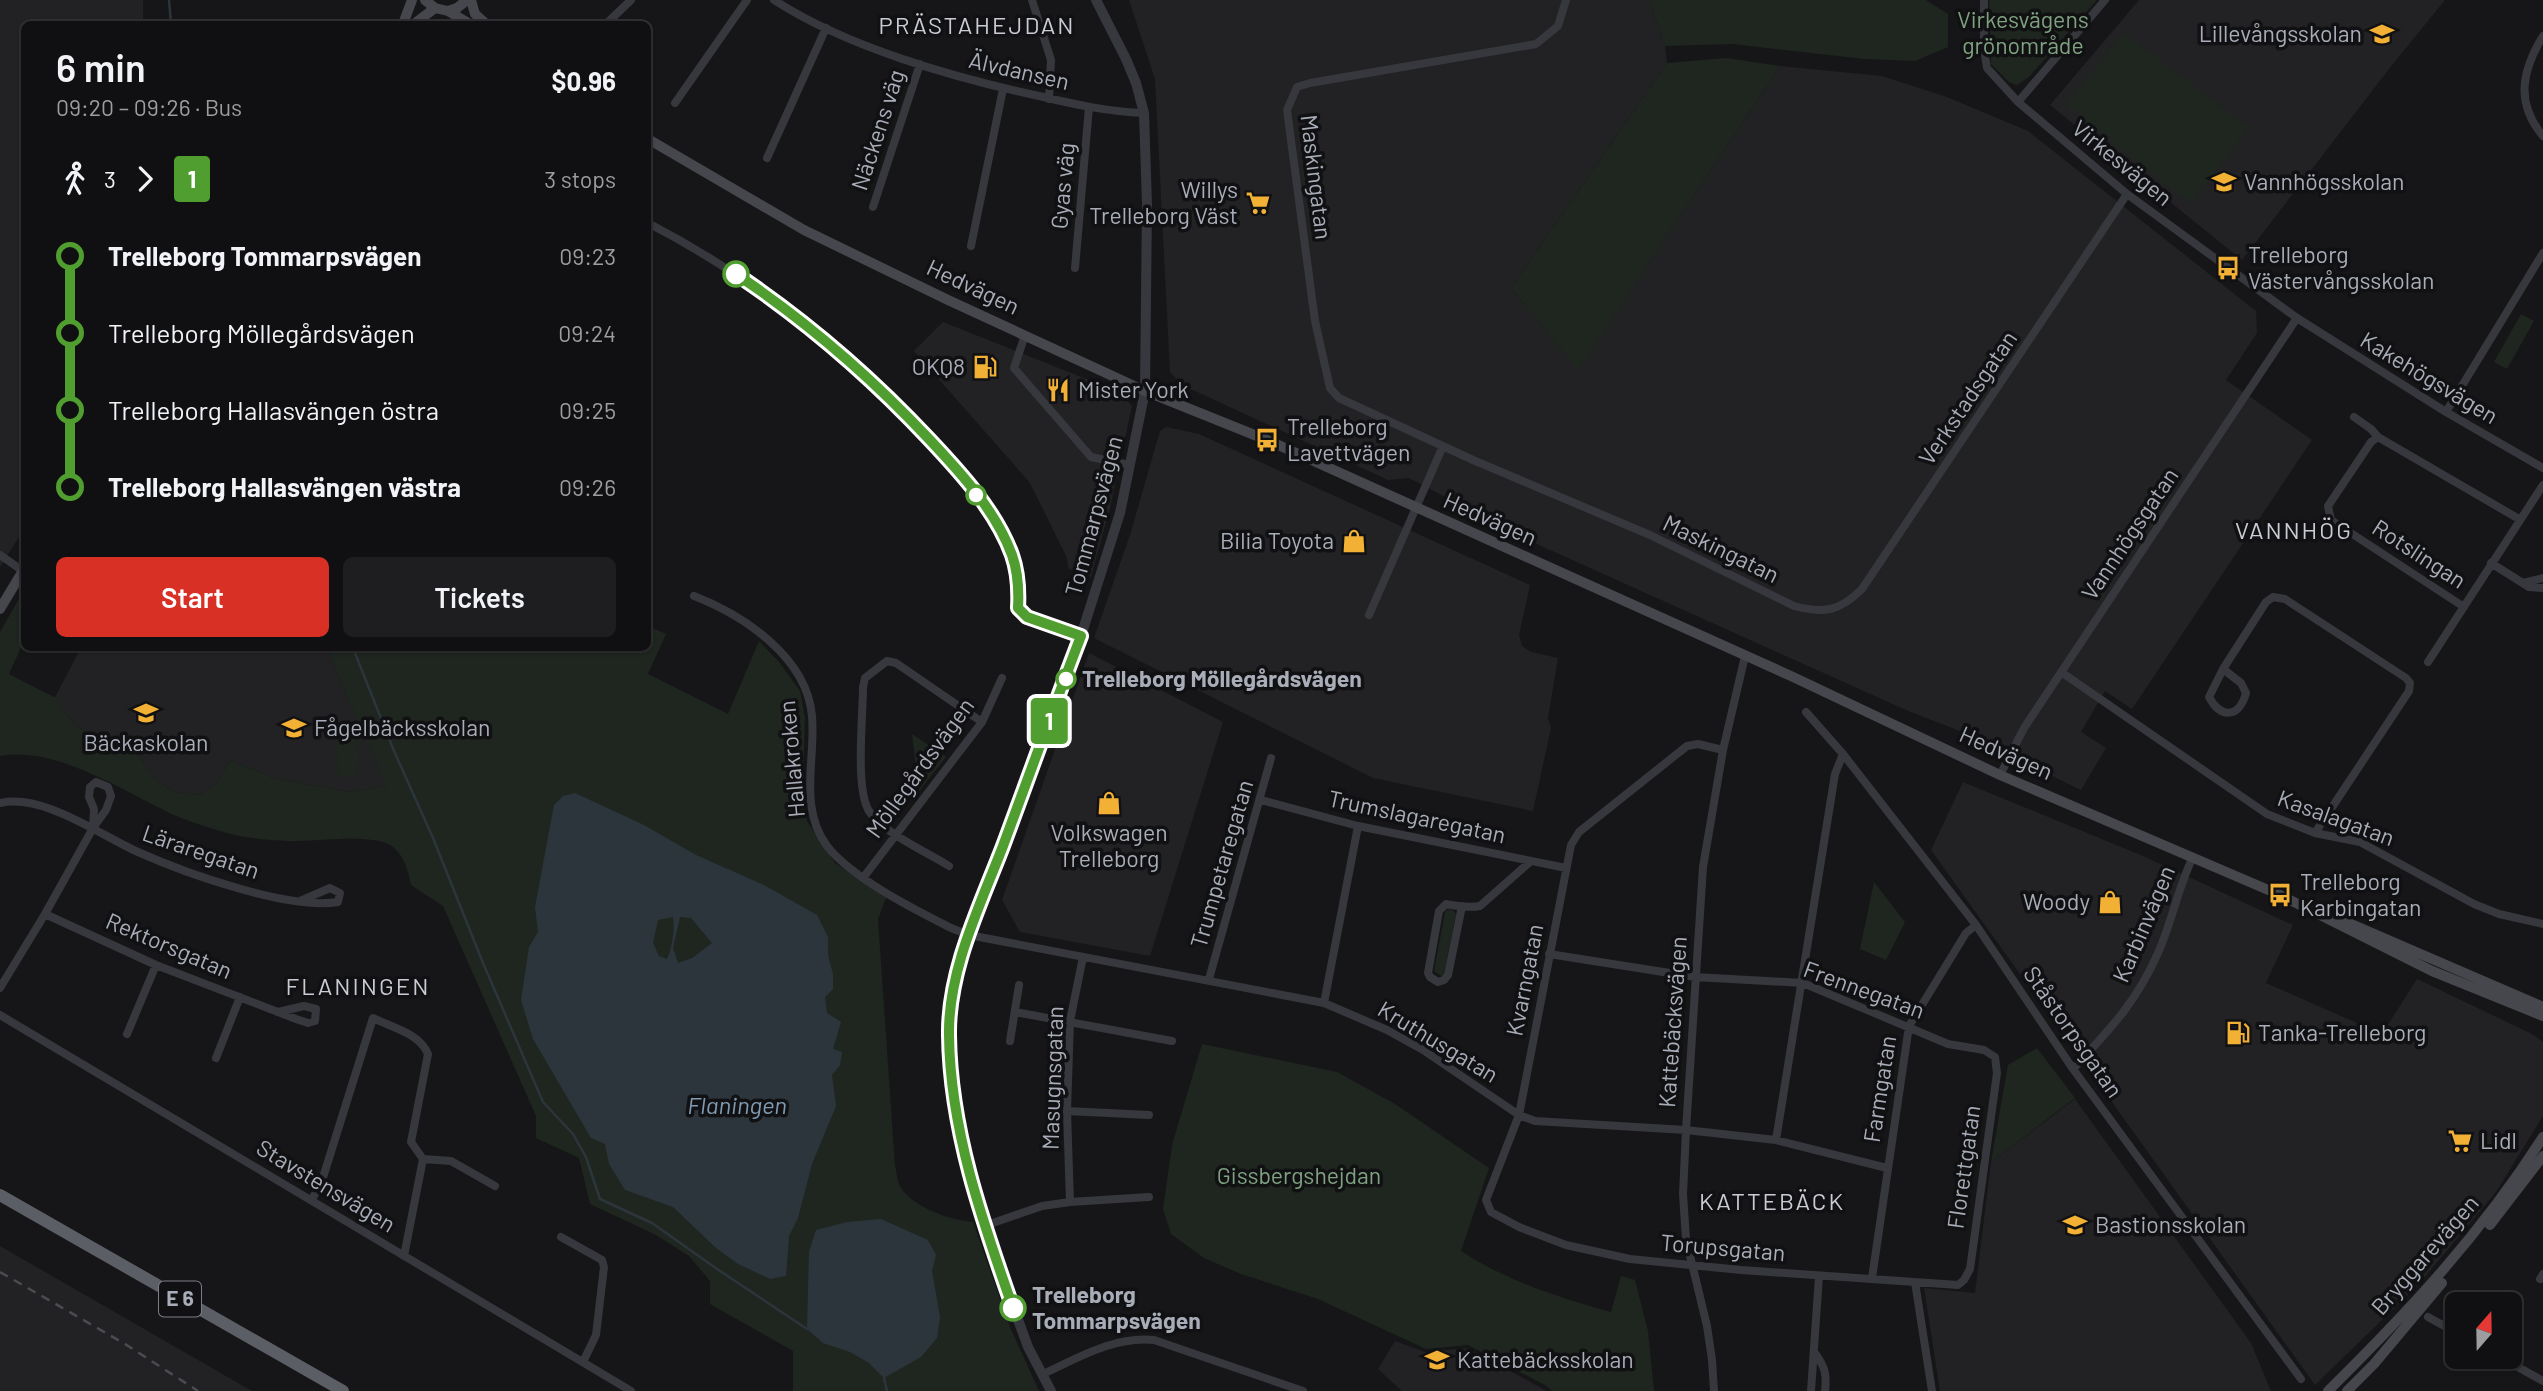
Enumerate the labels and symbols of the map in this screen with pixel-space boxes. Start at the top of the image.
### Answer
park label: Virkesvägens grönområde [1957,5,2089,59]
district label: PRÄSTAHEJDAN [878,10,1076,39]
place label: Lillevångsskolan [2199,19,2362,47]
school or university icon: Lillevångsskolan [2368,20,2396,48]
street label: Älvdansen [966,45,1072,95]
street label: Näckens väg [844,66,910,194]
street label: Maskingatan [1295,113,1339,241]
street label: Virkesvägen [2067,113,2178,211]
street label: Gyas väg [1044,142,1080,230]
place label: Vannhögsskolan [2244,167,2405,195]
school or university icon: Vannhögsskolan [2210,168,2238,196]
place label: Willys Trelleborg Väst [1089,175,1238,229]
supermarket icon: Willys Trelleborg Väst [1244,189,1272,217]
place label: Trelleborg Västervångsskolan [2248,240,2434,294]
street label: Hedvägen [923,252,1024,320]
bus stop icon: Trelleborg Västervångsskolan [2214,254,2242,282]
unlabelled marker [723,261,749,287]
street label: Verkstadsgatan [1912,325,2022,470]
street label: Kakehögsvägen [2356,325,2503,429]
place label: OKQ8 [912,352,965,380]
fuel station icon: OKQ8 [971,353,999,381]
place label: Mister York [1078,375,1189,403]
restaurant icon: Mister York [1044,376,1072,404]
place label: Trelleborg Lavettvägen [1287,412,1410,466]
bus stop icon: Trelleborg Lavettvägen [1253,426,1281,454]
street label: Tommarpsvägen [1058,433,1128,599]
street label: Vannhögsgatan [2075,462,2184,605]
unlabelled marker [966,485,986,505]
street label: Hedvägen [1439,485,1541,551]
street label: Maskingatan [1659,508,1784,588]
street label: Rotslingan [2368,513,2472,594]
district label: VANNHÖG [2235,515,2353,544]
place label: Bilia Toyota [1220,526,1334,554]
shop icon: Bilia Toyota [1340,527,1368,555]
place label: Trelleborg Möllegårdsvägen [1082,664,1362,692]
marker: Trelleborg Möllegårdsvägen [1056,669,1076,689]
street label: Möllegårdsvägen [859,692,979,843]
line badge: 1 [1026,698,1072,744]
school or university icon: Bäckaskolan [132,699,160,727]
street label: Hallakroken [772,699,810,819]
place label: Fågelbäcksskolan [314,713,490,741]
school or university icon: Fågelbäcksskolan [280,714,308,742]
street label: Hedvägen [1955,719,2057,785]
place label: Bäckaskolan [83,728,209,756]
street label: Trumpetaregatan [1184,777,1258,951]
street label: Kasalagatan [2274,783,2399,851]
street label: Trumslagaregatan [1326,784,1509,849]
shop icon: Volkswagen Trelleborg [1095,789,1123,817]
street label: Läraregatan [139,818,264,884]
place label: Volkswagen Trelleborg [1050,818,1168,872]
street label: Karbinvägen [2106,861,2180,986]
place label: Trelleborg Karbingatan [2300,867,2422,921]
bus stop icon: Trelleborg Karbingatan [2266,881,2294,909]
place label: Woody [2023,887,2090,915]
shop icon: Woody [2096,888,2124,916]
street label: Rektorsgatan [102,906,237,984]
street label: Kvarngatan [1499,922,1549,1038]
street label: Kattebäcksvägen [1652,935,1692,1109]
street label: Frennegatan [1800,954,1929,1024]
street label: Ståstorpsgatan [2018,960,2129,1102]
district label: FLANINGEN [286,971,430,1000]
street label: Kruthusgatan [1373,994,1504,1088]
street label: Masugnsgatan [1035,1006,1069,1150]
place label: Tanka-Trelleborg [2258,1018,2426,1046]
fuel station icon: Tanka-Trelleborg [2224,1019,2252,1047]
street label: Farmgatan [1857,1033,1901,1144]
water label: Flaningen [687,1090,787,1119]
street label: Florettgatan [1940,1103,1986,1230]
place label: Lidl [2480,1126,2517,1154]
supermarket icon: Lidl [2446,1127,2474,1155]
street label: Stavstensvägen [252,1133,401,1238]
park label: Gissbergshejdan [1217,1161,1381,1189]
district label: KATTEBÄCK [1699,1186,1845,1215]
street label: Bryggarevägen [2365,1189,2484,1320]
place label: Bastionsskolan [2095,1210,2246,1238]
school or university icon: Bastionsskolan [2061,1211,2089,1239]
street label: Torupsgatan [1660,1228,1787,1266]
place label: Trelleborg Tommarpsvägen [1032,1280,1201,1334]
road number: E 6 [159,1282,201,1316]
north arrow [2445,1292,2522,1368]
marker: Trelleborg Tommarpsvägen [1000,1295,1026,1321]
place label: Kattebäcksskolan [1457,1345,1634,1373]
school or university icon: Kattebäcksskolan [1423,1346,1451,1374]

